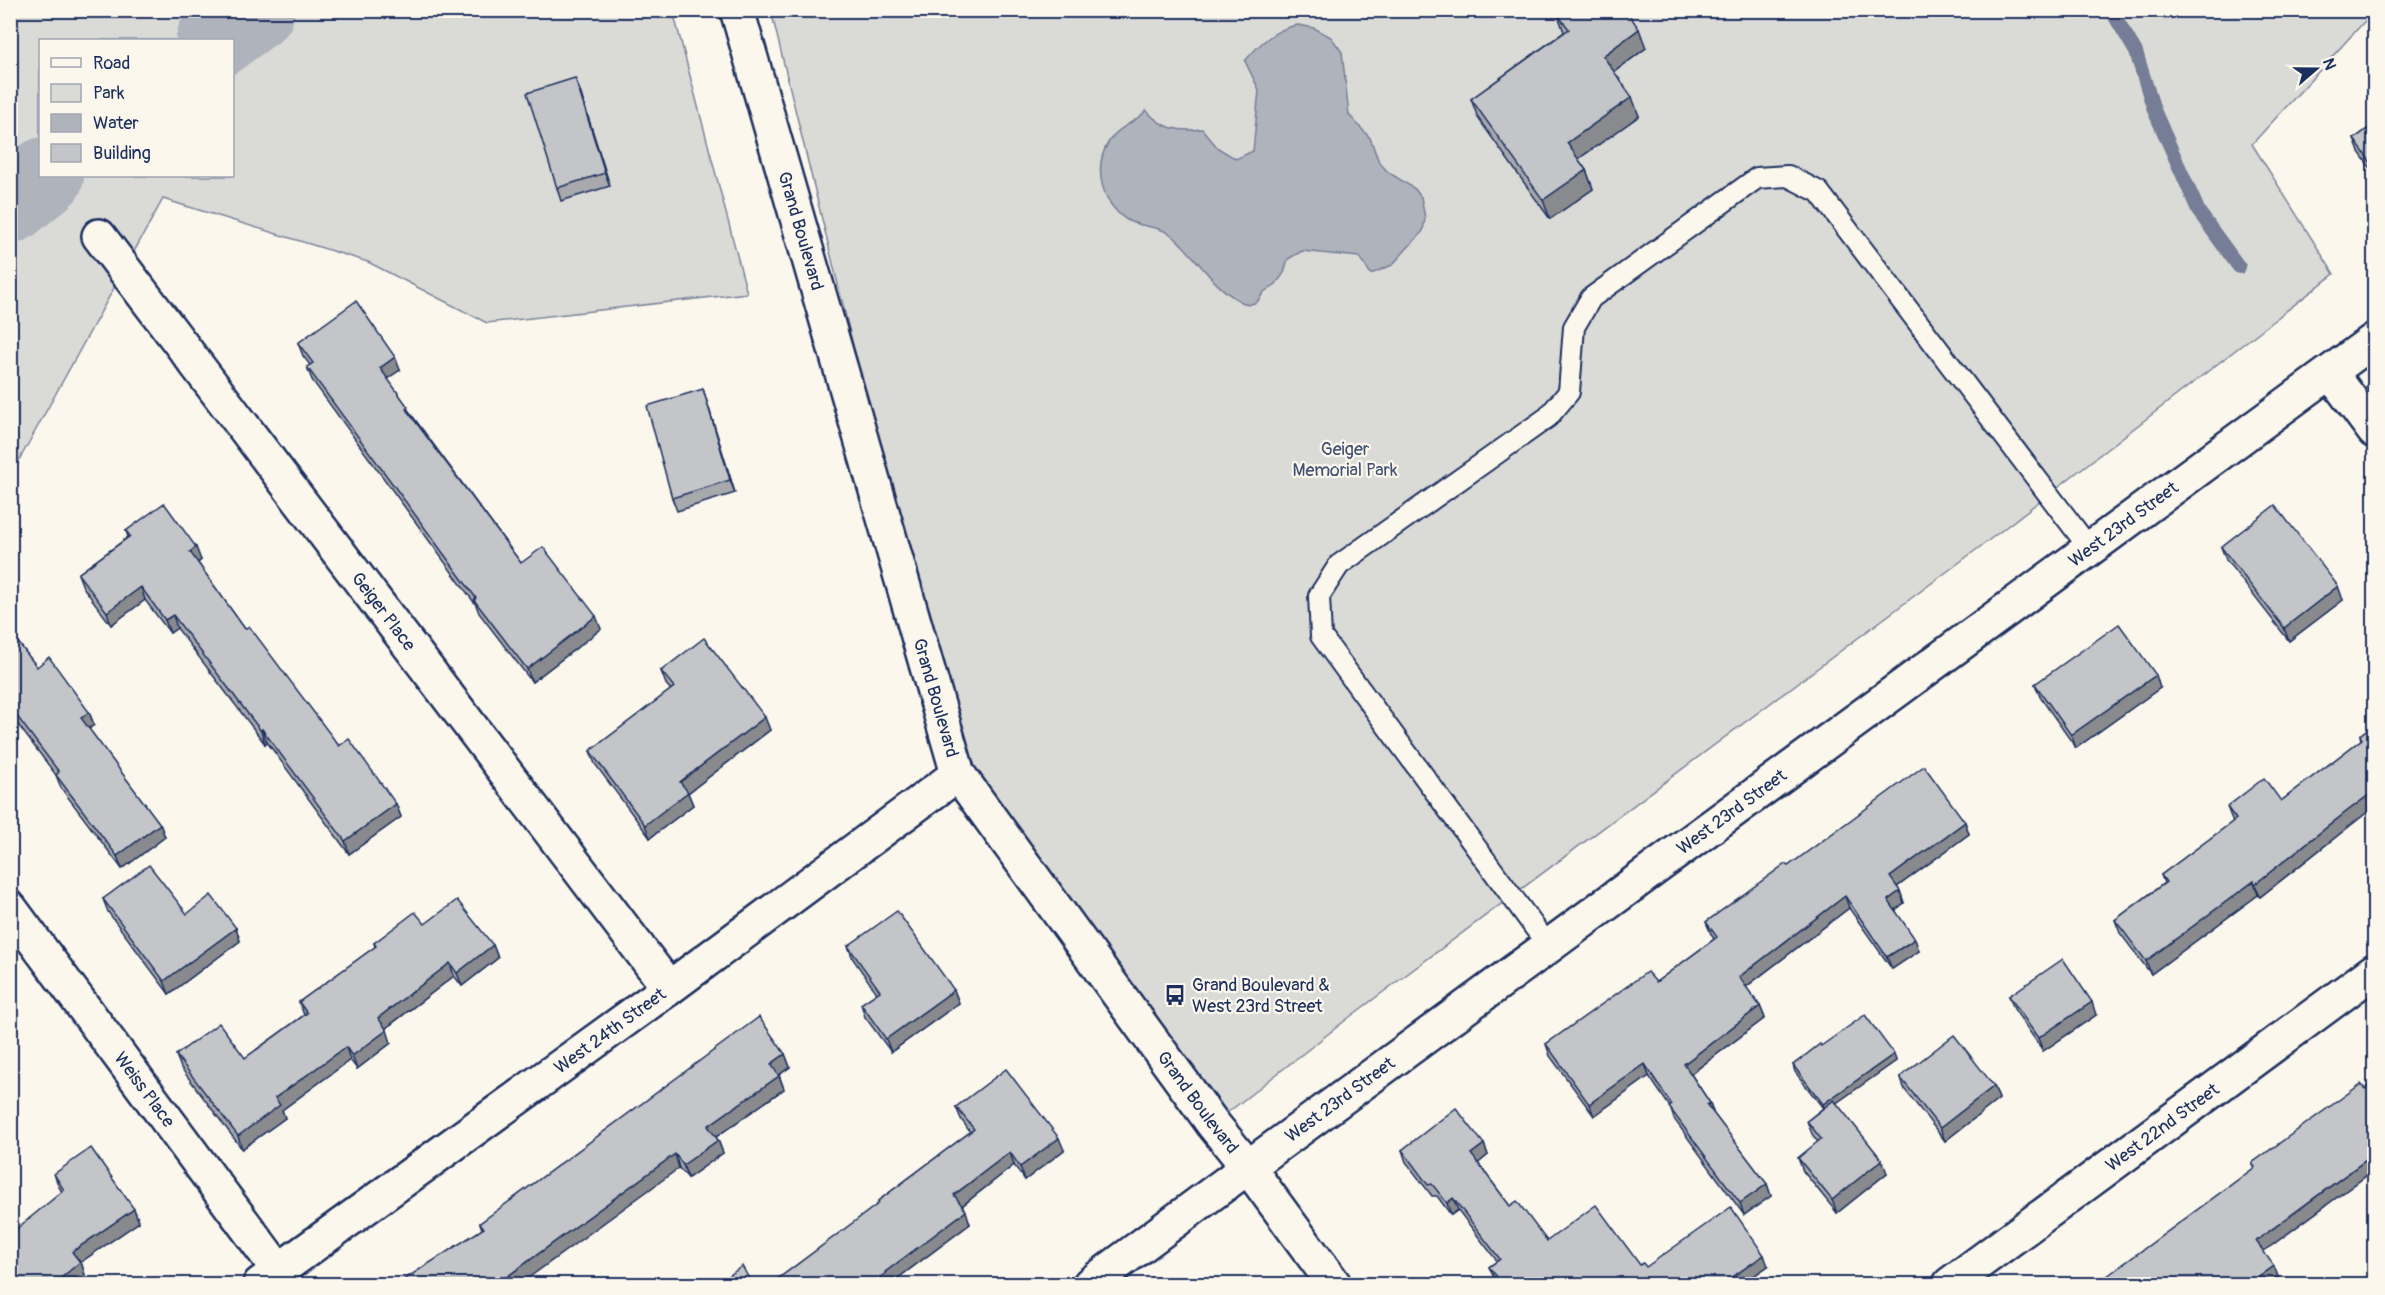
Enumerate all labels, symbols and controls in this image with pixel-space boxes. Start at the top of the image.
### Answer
legend [39,39,234,177]
north arrow [2286,39,2346,99]
text: Road [93,52,130,75]
text: N [2318,56,2340,73]
text: Park [93,82,125,105]
text: Water [93,112,139,135]
text: Building [93,142,151,165]
street label: Grand Boulevard [772,169,829,293]
park label: Geiger Memorial Park [1292,438,1398,482]
street label: West 23rd Street [2064,476,2184,573]
street label: Geiger Place [346,568,420,656]
street label: Grand Boulevard [907,636,964,760]
street label: West 23rd Street [1672,764,1792,860]
place label: Grand Boulevard & West 23rd Street [1192,974,1330,1018]
street label: West 24th Street [550,983,671,1079]
bus stop icon: Grand Boulevard & West 23rd Street [1163,983,1187,1007]
street label: Grand Boulevard [1152,1047,1244,1159]
street label: Weiss Place [109,1048,180,1132]
street label: West 23rd Street [1281,1052,1400,1148]
street label: West 22nd Street [2101,1078,2225,1177]

